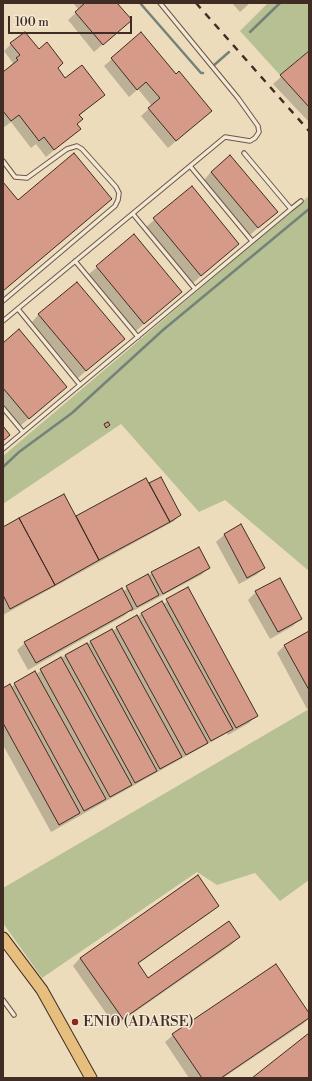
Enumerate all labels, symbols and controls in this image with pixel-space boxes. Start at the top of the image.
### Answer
scale bar [10,8,134,34]
text: 100 m [15,15,49,30]
place label: EN10 (ADARSE) [83,1013,194,1031]
marker: EN10 (ADARSE) [70,1017,80,1027]

